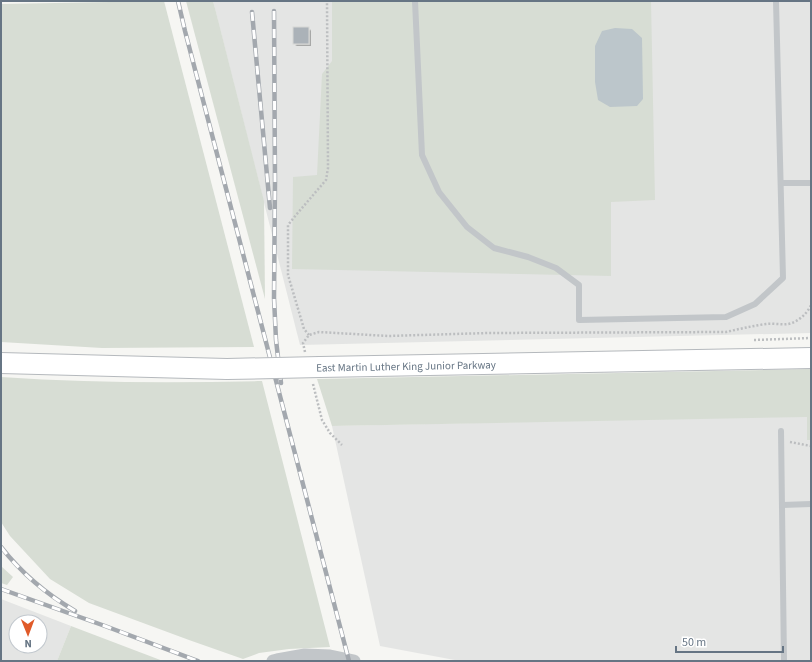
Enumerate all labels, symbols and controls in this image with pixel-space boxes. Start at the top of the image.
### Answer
street label: East Martin Luther King Junior Parkway [316,357,496,376]
north arrow [8,614,48,654]
scale bar [676,628,783,654]
text: 50 m [682,634,706,651]
text: N [24,636,32,651]

